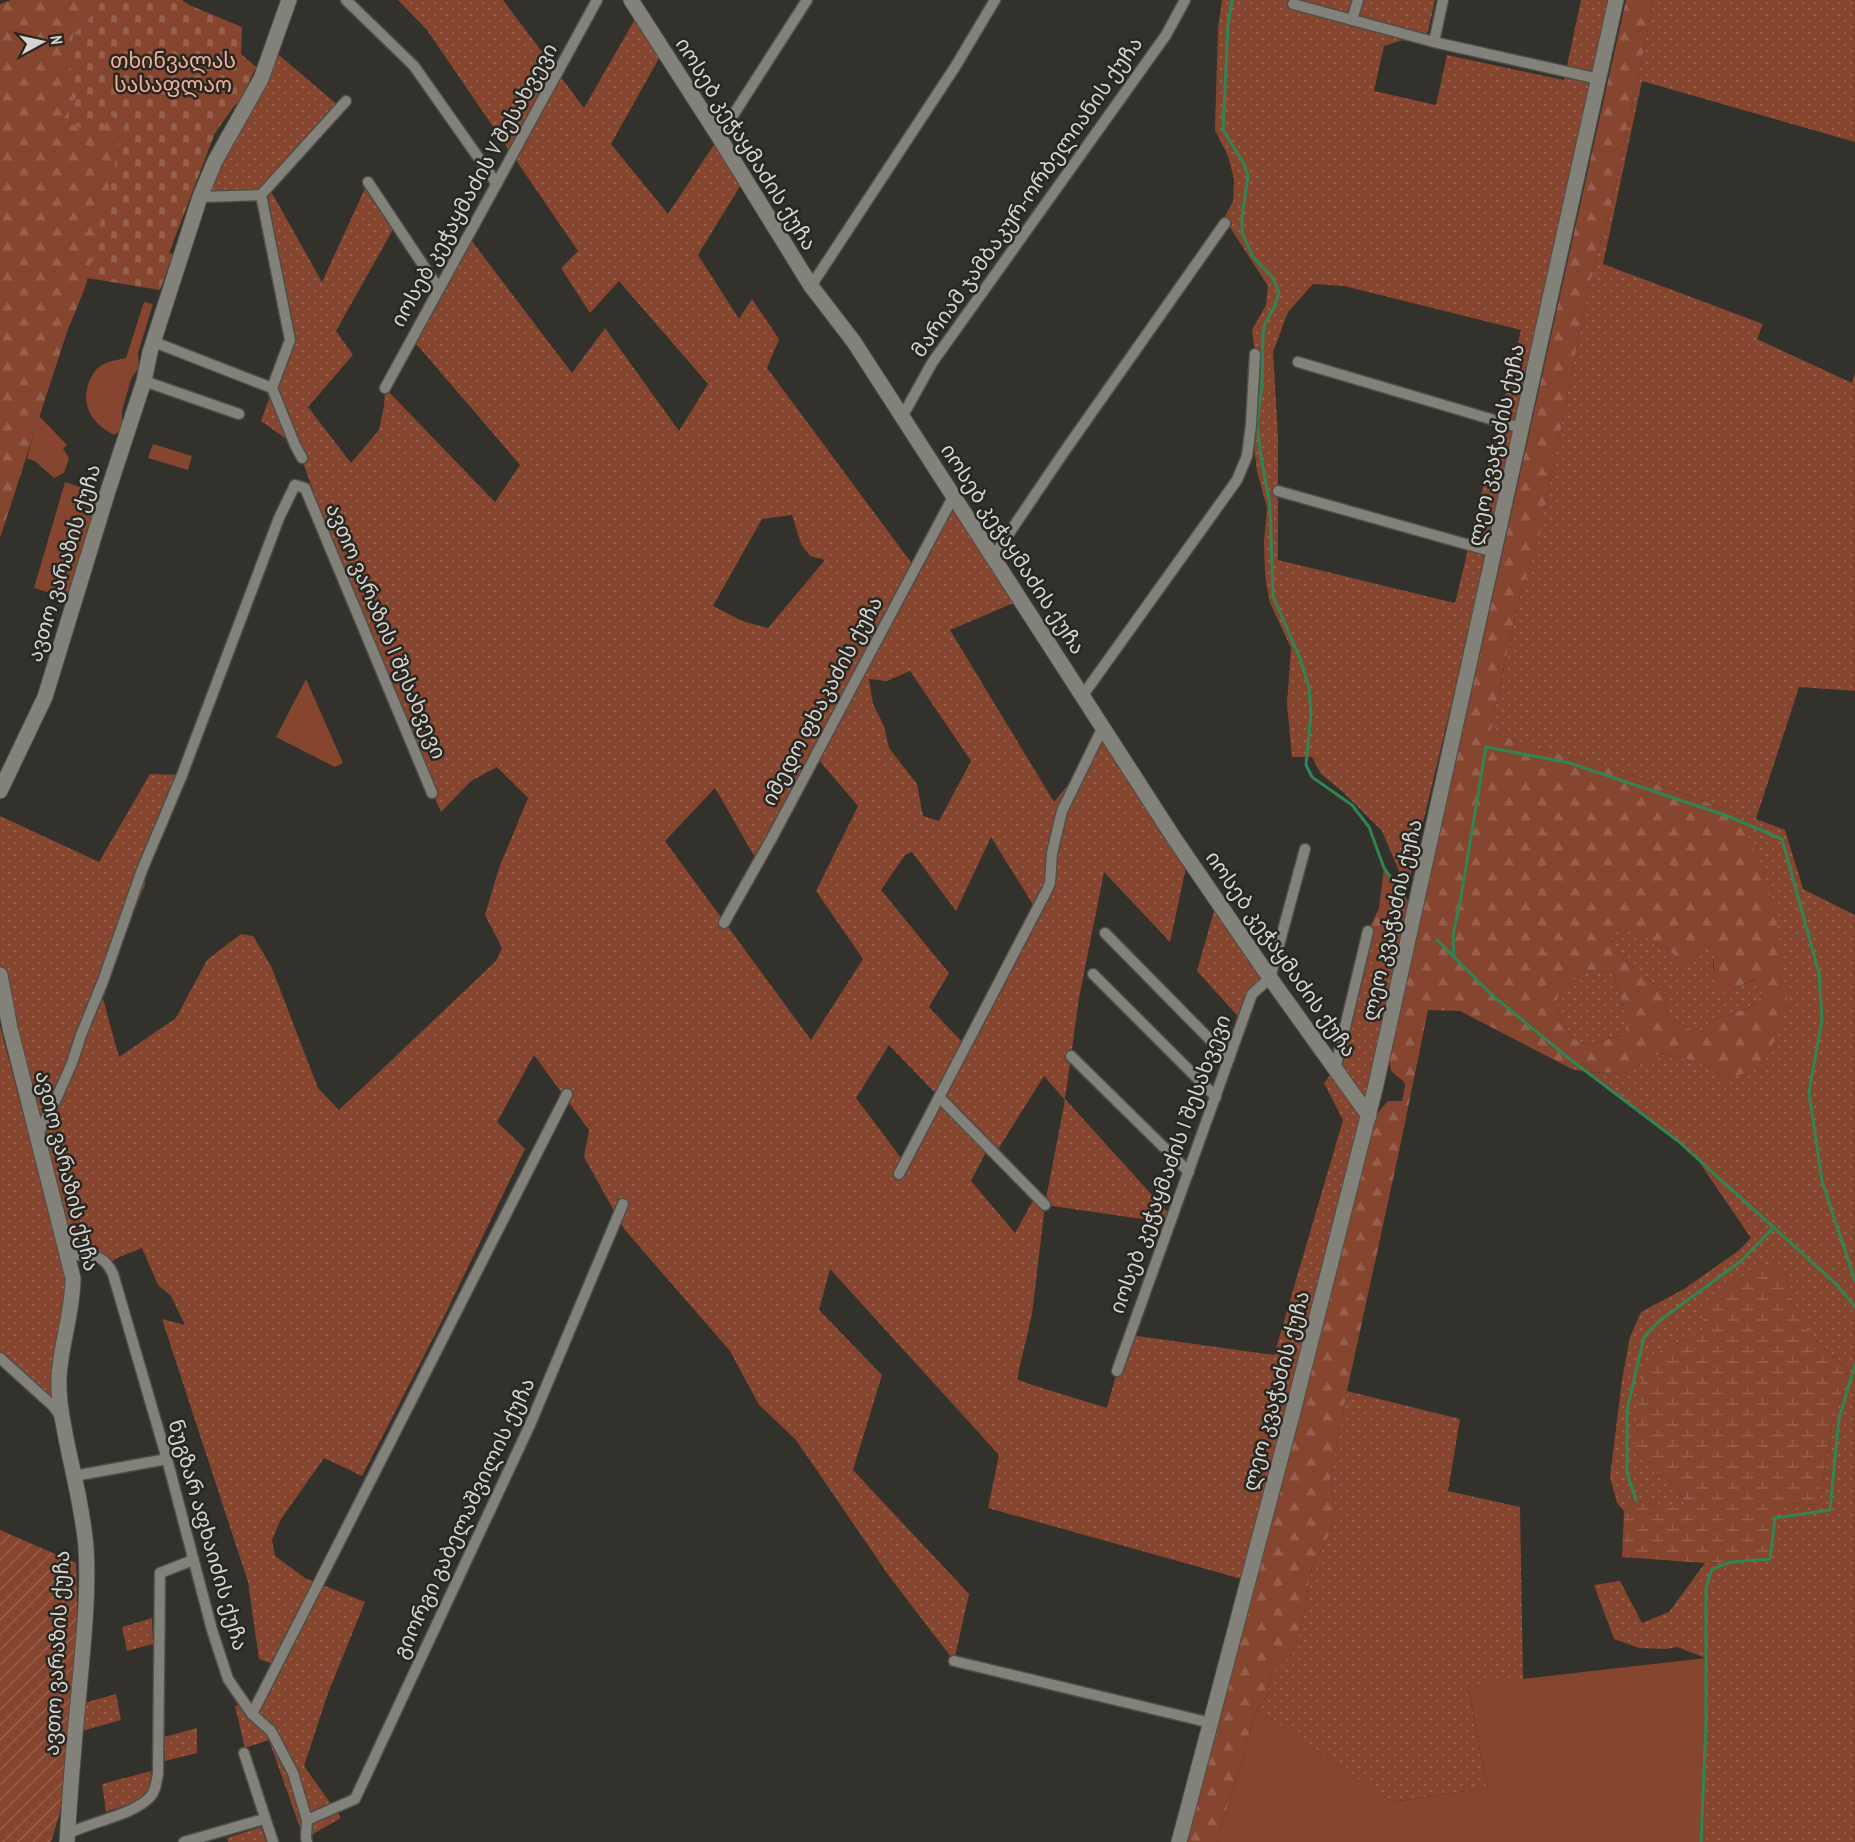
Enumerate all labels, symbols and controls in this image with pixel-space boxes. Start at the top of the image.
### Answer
north arrow [12,12,72,72]
street label: მარიამ ჯამბაკურ-ორბელიანის ქუჩა [905,31,1148,362]
street label: იოსებ კეჭაყმაძის ქუჩა [670,32,823,255]
text: N [46,34,67,46]
street label: იოსებ კეჭაყმაძის V შესახვევი [384,38,563,331]
park label: თხინვალას სასაფლაო [110,47,236,98]
street label: ლეო კვაჭაძის ქუჩა [1461,341,1530,548]
street label: იოსებ კეჭაყმაძის ქუჩა [935,438,1092,659]
street label: ავთო ვარაზის ქუჩა [21,461,106,665]
street label: ავთო ვარაზის I შესახვევი [320,499,453,763]
street label: იმედო ფხაკაძის ქუჩა [755,591,888,810]
street label: ლეო კვაჭაძის ქუჩა [1355,817,1428,1023]
street label: იოსებ კეჭაყმაძის ქუჩა [1200,845,1363,1062]
street label: იოსებ კეჭაყმაძის I შესახვევი [1103,1011,1236,1317]
street label: ავთო ვარაზის ქუჩა [30,1068,105,1274]
street label: ლეო კვაჭაძის ქუჩა [1236,1288,1315,1494]
street label: გიორგი გაბელაშვილის ქუჩა [387,1373,541,1662]
street label: ნუგზარ აფხაიძის ქუჩა [163,1416,254,1654]
street label: ავთო ვარაზის ქუჩა [38,1550,75,1756]

